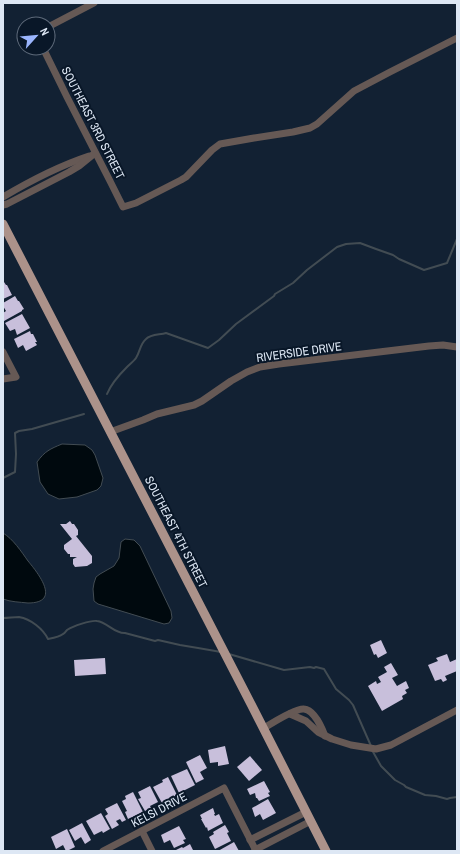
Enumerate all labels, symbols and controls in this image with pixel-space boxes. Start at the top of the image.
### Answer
north arrow [16,16,56,56]
text: N [37,25,53,38]
street label: SOUTHEAST 3RD STREET [58,64,128,182]
street label: RIVERSIDE DRIVE [255,338,343,366]
street label: SOUTHEAST 4TH STREET [141,474,211,590]
street label: KELSI DRIVE [128,789,190,831]

